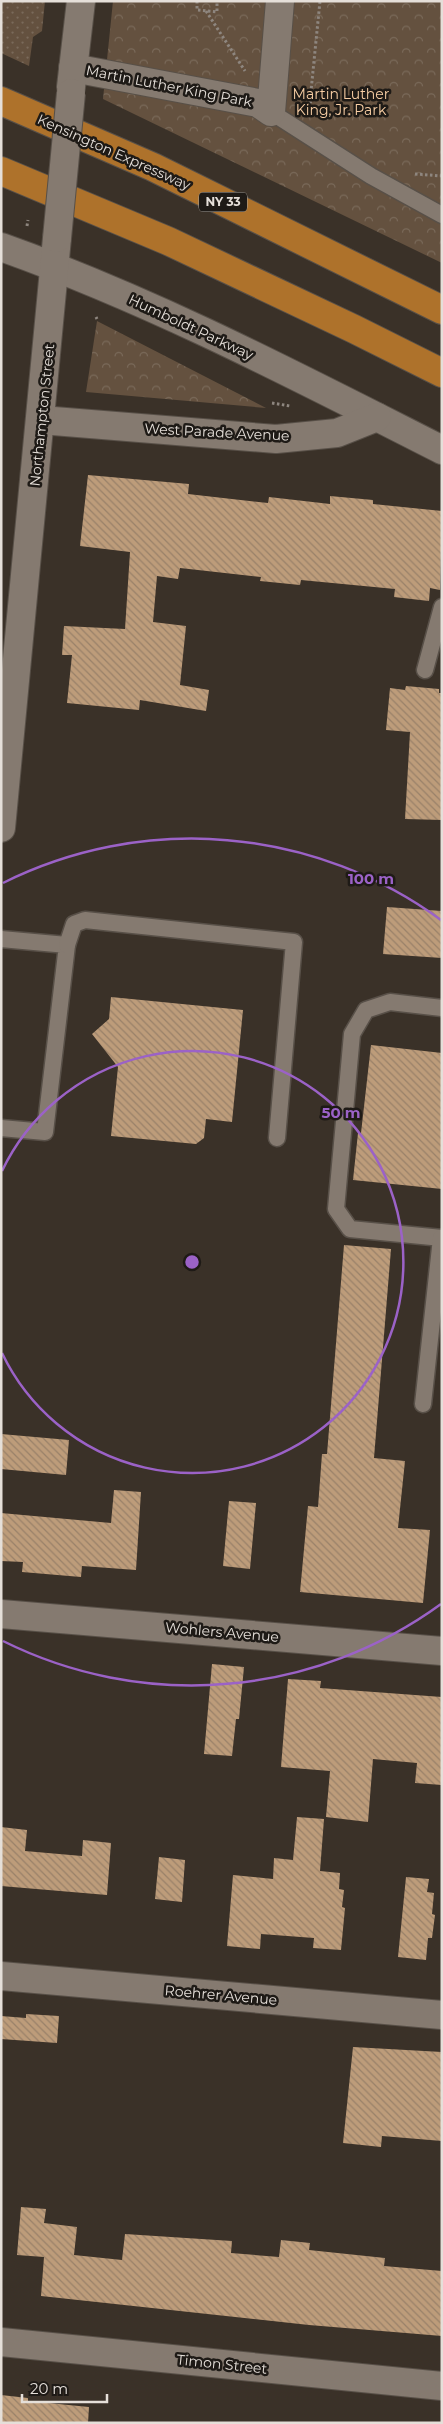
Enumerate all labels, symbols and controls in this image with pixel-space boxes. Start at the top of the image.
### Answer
street label: Martin Luther King Park [84,61,254,111]
park label: Martin Luther King, Jr. Park [293,85,390,119]
street label: Kensington Expressway [35,110,194,194]
road number: NY 33 [199,192,247,212]
street label: Humboldt Parkway [126,290,257,364]
street label: Northampton Street [26,342,58,487]
street label: West Parade Avenue [144,419,290,445]
text: 100 m [348,869,394,888]
text: 50 m [321,1103,361,1122]
centre of rings [183,1253,201,1271]
street label: Wohlers Avenue [164,1618,280,1646]
street label: Roehrer Avenue [164,1981,278,2009]
street label: Timon Street [176,2350,268,2378]
scale bar [22,2372,108,2404]
text: 20 m [30,2379,68,2398]

